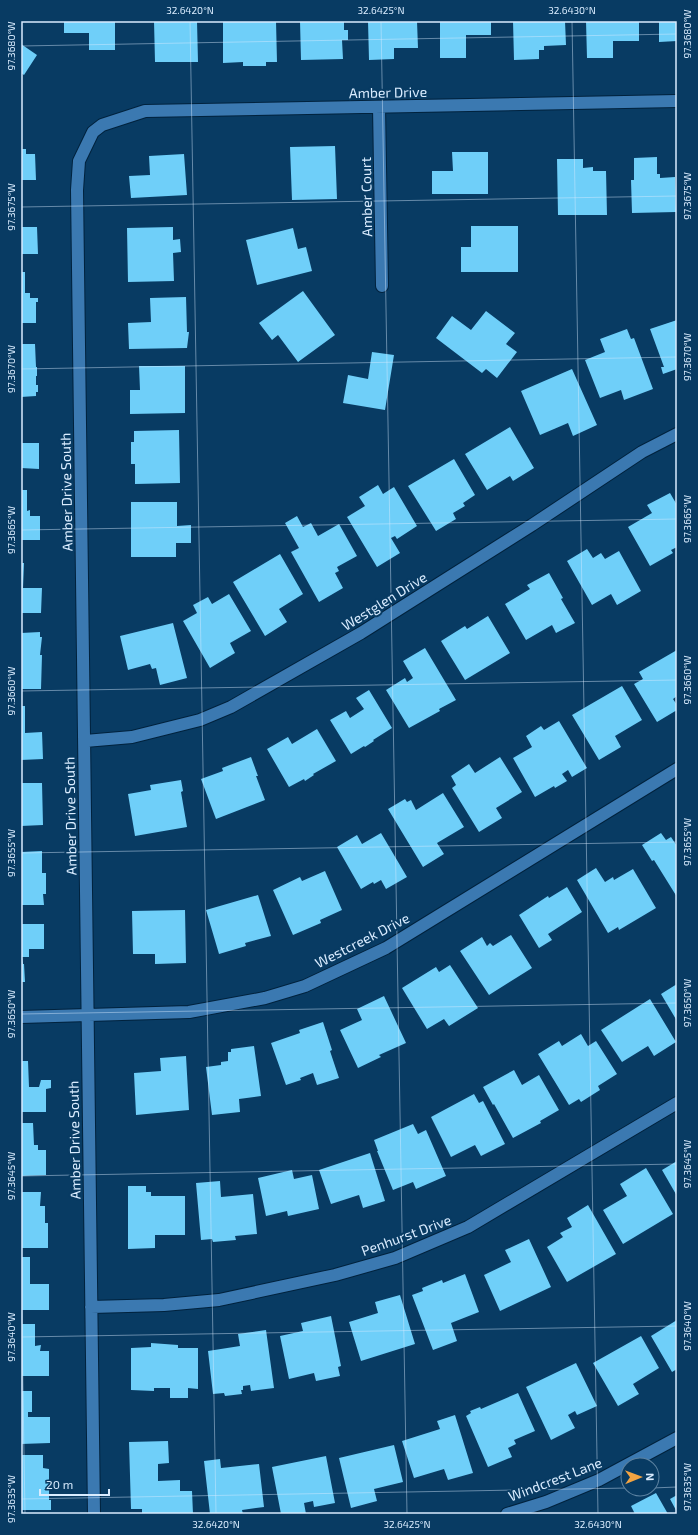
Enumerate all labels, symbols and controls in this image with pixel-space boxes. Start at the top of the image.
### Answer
text: 32.6420°N [166,4,214,16]
text: 32.6425°N [358,4,405,16]
text: 32.6430°N [548,4,596,16]
text: 97.3680°W [681,9,693,59]
text: 97.3680°W [5,21,17,71]
street label: Amber Drive [349,83,427,101]
street label: Amber Court [357,157,375,237]
text: 97.3675°W [681,172,693,220]
text: 97.3675°W [5,183,17,231]
text: 97.3670°W [681,332,693,381]
text: 97.3670°W [5,344,17,393]
street label: Amber Drive South [56,433,76,551]
text: 97.3665°W [681,494,693,543]
text: 97.3665°W [5,505,17,554]
street label: Westglen Drive [338,568,430,634]
text: 97.3660°W [681,655,693,704]
text: 97.3660°W [5,666,17,715]
street label: Amber Drive South [60,757,80,875]
text: 97.3655°W [681,818,693,866]
text: 97.3655°W [5,829,17,877]
street label: Westcreek Drive [312,909,412,971]
text: 97.3650°W [681,978,693,1027]
text: 97.3650°W [5,989,17,1038]
street label: Amber Drive South [64,1081,84,1199]
text: 97.3645°W [681,1139,693,1188]
text: 97.3645°W [5,1151,17,1200]
street label: Penhurst Drive [359,1211,453,1259]
text: 97.3640°W [681,1301,693,1351]
text: 97.3640°W [5,1312,17,1362]
street label: Windcrest Lane [506,1453,604,1505]
north arrow [620,1457,660,1497]
text: 97.3635°W [681,1462,693,1511]
scale bar [40,1471,109,1497]
text: N [644,1473,657,1481]
text: 97.3635°W [5,1474,17,1523]
text: 20 m [46,1477,73,1491]
text: 32.6420°N [192,1518,240,1530]
text: 32.6425°N [384,1518,431,1530]
text: 32.6430°N [574,1518,622,1530]

